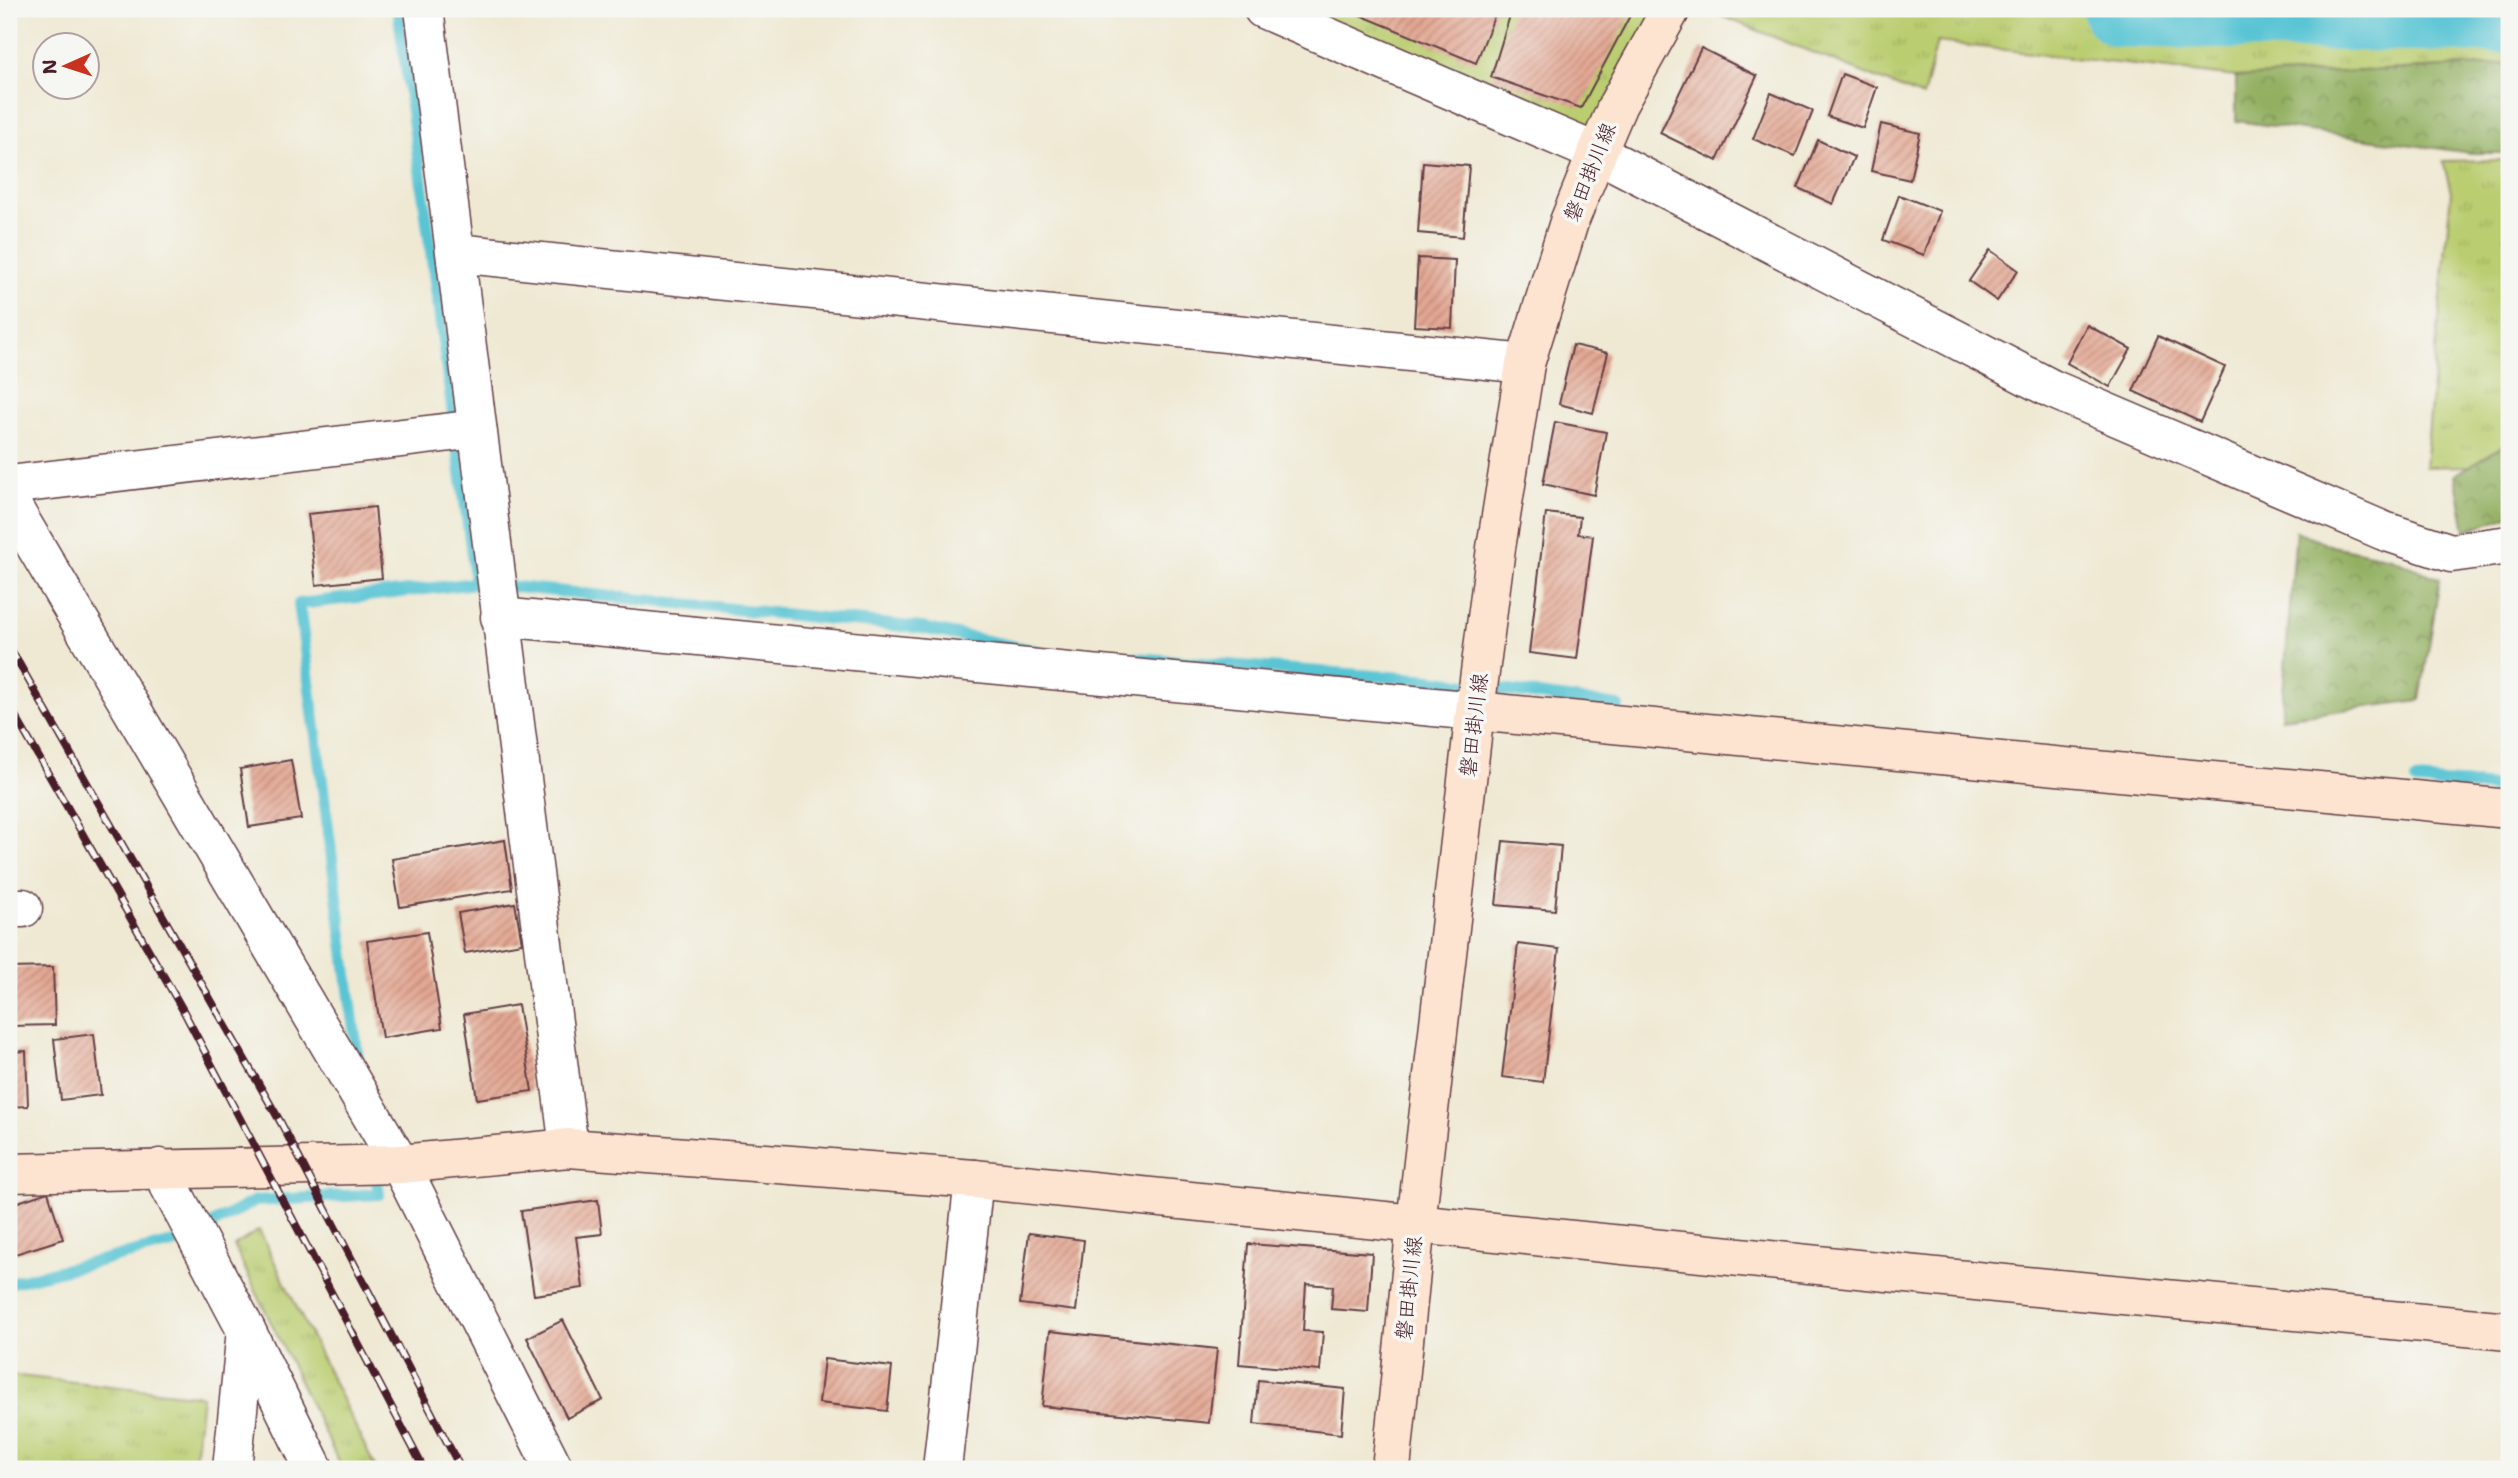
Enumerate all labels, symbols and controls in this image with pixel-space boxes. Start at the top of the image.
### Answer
north arrow [32,32,102,102]
text: N [37,59,62,75]
street label: 磐田掛川線 [1557,118,1623,226]
street label: 磐田掛川線 [1454,671,1494,779]
street label: 磐田掛川線 [1390,1234,1428,1342]

